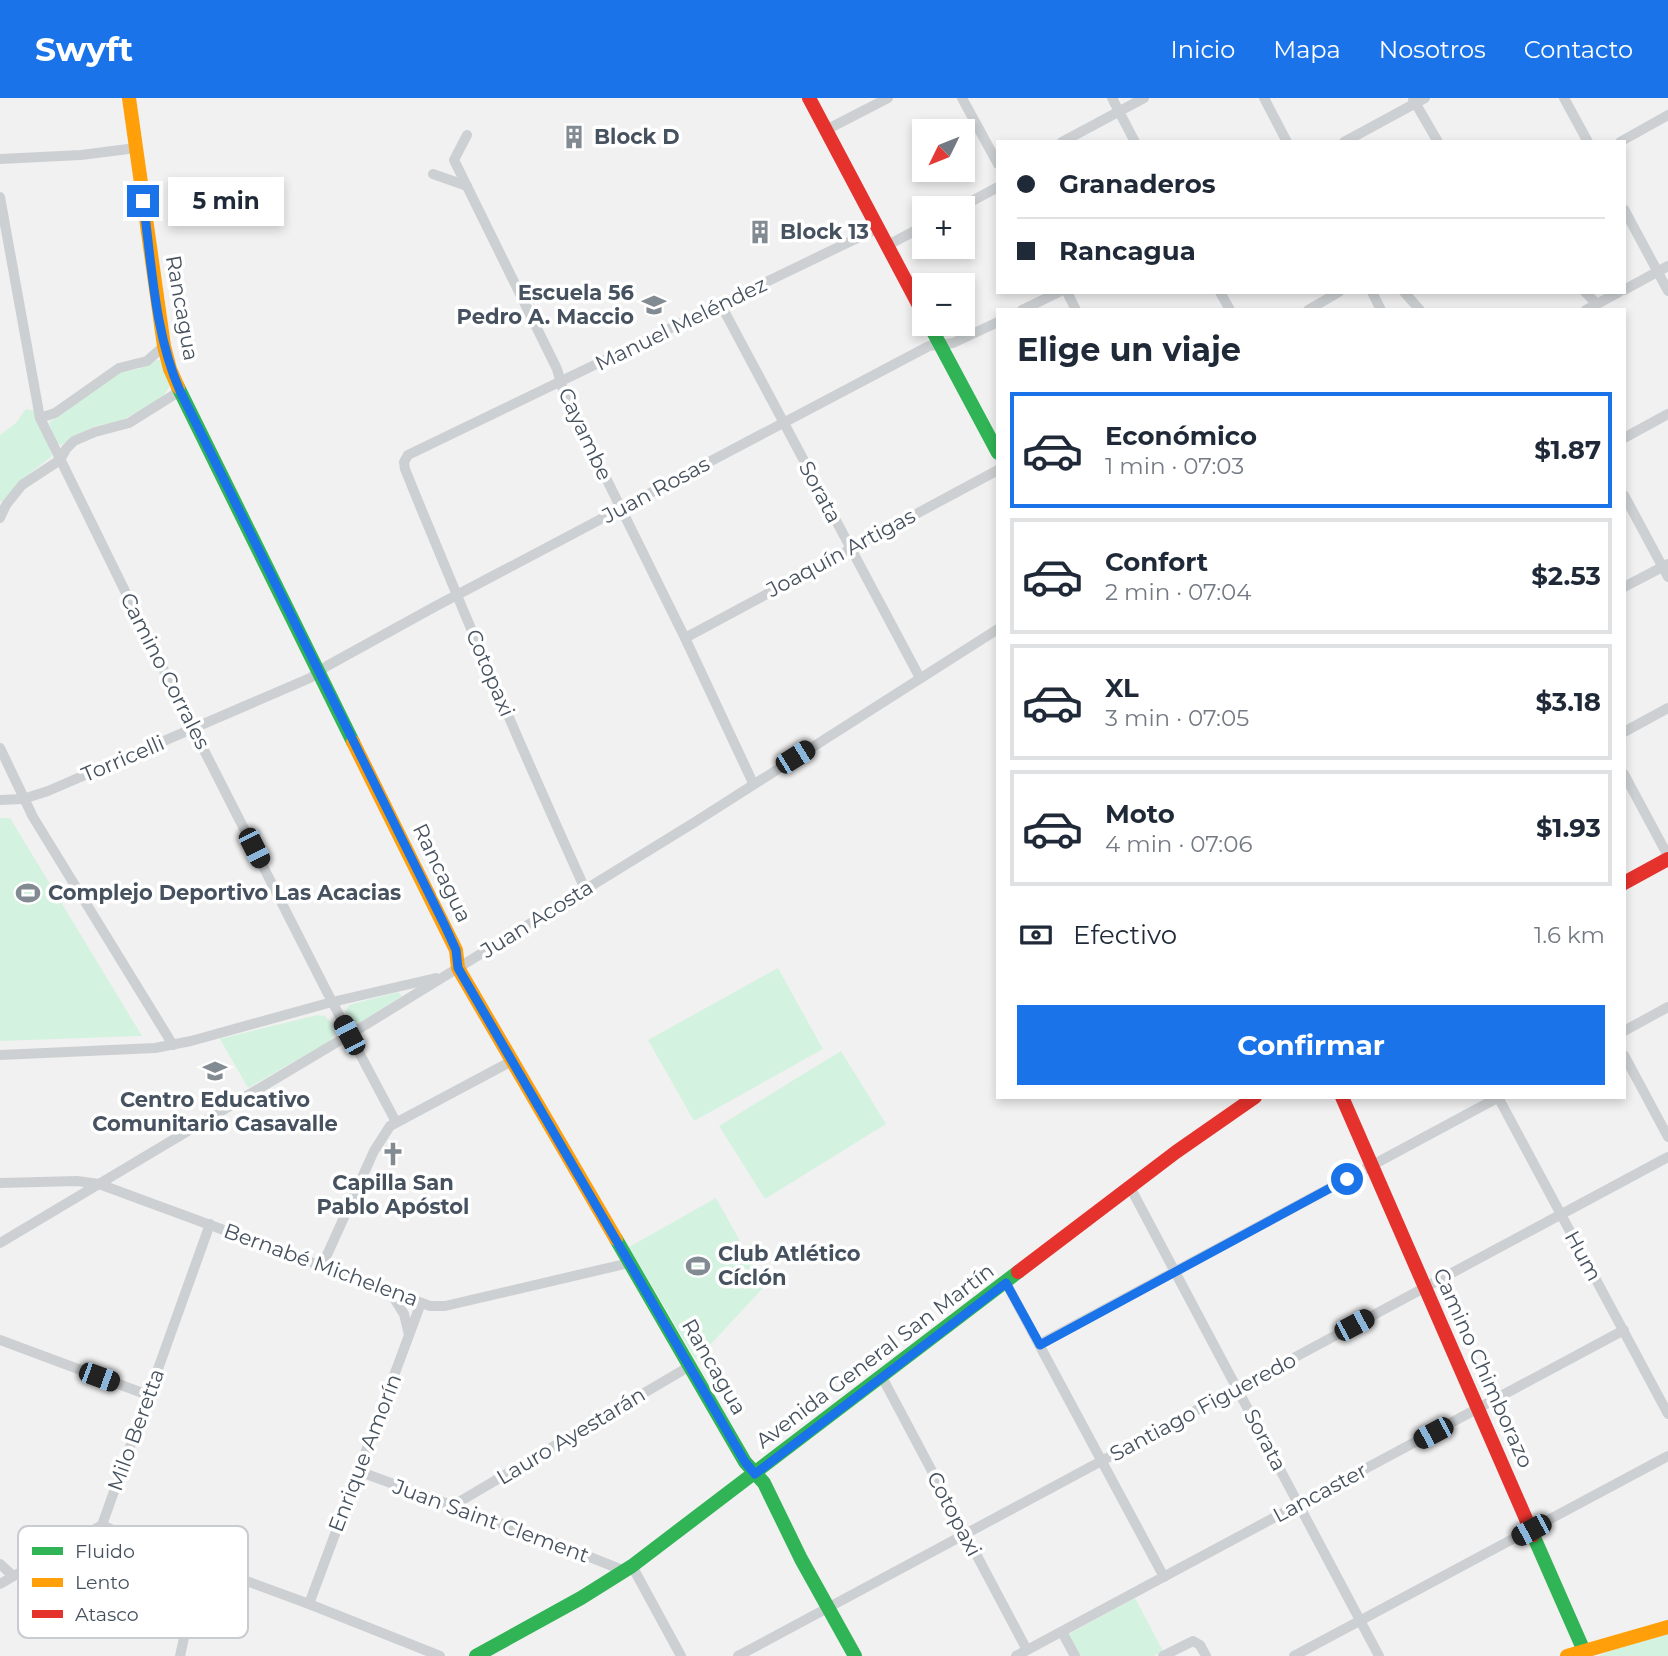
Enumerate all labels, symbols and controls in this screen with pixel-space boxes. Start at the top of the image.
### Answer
text: Swyft [35,29,133,69]
text: Inicio [1170,35,1235,64]
text: Mapa [1273,35,1341,64]
text: Nosotros [1379,35,1486,64]
text: Contacto [1524,35,1633,64]
north arrow [912,119,975,182]
map controls [912,119,975,336]
building icon: Block D [560,123,588,151]
place label: Block D [594,124,680,149]
text: Granaderos [1059,168,1216,200]
callout: 5 min [168,176,283,226]
route end [127,185,159,217]
text: 5 min [192,187,260,215]
button: + [912,196,975,259]
building icon: Block 13 [746,218,774,246]
place label: Block 13 [780,219,869,244]
text: Rancagua [1059,235,1196,267]
street label: Rancagua [161,253,204,363]
street label: Manuel Meléndez [591,271,770,376]
button: − [912,273,975,336]
place label: Escuela 56 Pedro A. Maccio [457,280,634,329]
school or university icon: Escuela 56 Pedro A. Maccio [640,291,668,319]
text: Elige un viaje [1017,330,1241,369]
street label: Cayambe [553,384,618,484]
icon: car [1021,419,1084,482]
text: Económico [1105,420,1257,452]
text: $1.87 [1534,434,1601,466]
street label: Juan Rosas [597,451,714,529]
text: 1 min · 07:03 [1105,452,1244,480]
street label: Sorata [794,457,847,527]
street label: Joaquín Artigas [761,503,919,603]
icon: car [1021,545,1084,608]
text: Confort [1105,546,1208,578]
text: $2.53 [1531,560,1601,592]
text: 2 min · 07:04 [1105,578,1252,606]
street label: Camino Corrales [115,588,216,753]
street label: Cotopaxi [461,625,520,720]
icon: car [1021,671,1084,734]
text: XL [1105,672,1139,704]
text: $3.18 [1535,686,1601,718]
text: 3 min · 07:05 [1105,704,1249,732]
street label: Torricelli [78,730,168,787]
car [772,737,819,777]
icon: car [1021,797,1084,860]
text: Moto [1105,798,1175,830]
text: $1.93 [1536,812,1601,844]
street label: Rancagua [408,819,477,926]
car [236,825,273,871]
text: 4 min · 07:06 [1105,830,1252,858]
street label: Juan Acosta [475,874,597,963]
sports icon: Complejo Deportivo Las Acacias [14,879,42,907]
place label: Complejo Deportivo Las Acacias [48,880,401,905]
icon: cash [1017,916,1055,954]
text: Efectivo [1073,919,1177,951]
text: 1.6 km [1534,921,1605,949]
button: Confirmar [1017,1005,1605,1085]
car [330,1012,369,1058]
school or university icon: Centro Educativo Comunitario Casavalle [201,1057,229,1085]
place label: Centro Educativo Comunitario Casavalle [92,1087,338,1136]
church icon: Capilla San Pablo Apóstol [379,1140,407,1168]
route start [1331,1163,1363,1195]
place label: Capilla San Pablo Apóstol [317,1170,469,1219]
street label: Bernabé Michelena [221,1218,422,1311]
street label: Hum [1560,1226,1607,1285]
place label: Club Atlético Cíclón [718,1241,861,1290]
sports icon: Club Atlético Cíclón [684,1252,712,1280]
street label: Avenida General San Martín [751,1258,999,1453]
street label: Camino Chimborazo [1428,1264,1539,1472]
car [1331,1306,1378,1344]
street label: Rancagua [677,1314,752,1419]
street label: Santiago Figueredo [1105,1347,1300,1466]
car [76,1360,123,1394]
street label: Milo Beretta [102,1365,169,1494]
street label: Enrique Amorín [323,1370,406,1535]
street label: Lauro Ayestarán [492,1381,650,1490]
street label: Sorata [1239,1405,1292,1475]
car [1410,1414,1457,1452]
street label: Lancaster [1269,1457,1371,1528]
street label: Cotopaxi [922,1467,987,1560]
street label: Juan Saint Clement [389,1473,593,1568]
car [1508,1511,1555,1549]
legend [18,1526,248,1638]
text: Fluido [75,1540,135,1563]
text: Lento [75,1571,130,1594]
text: Atasco [75,1603,139,1626]

